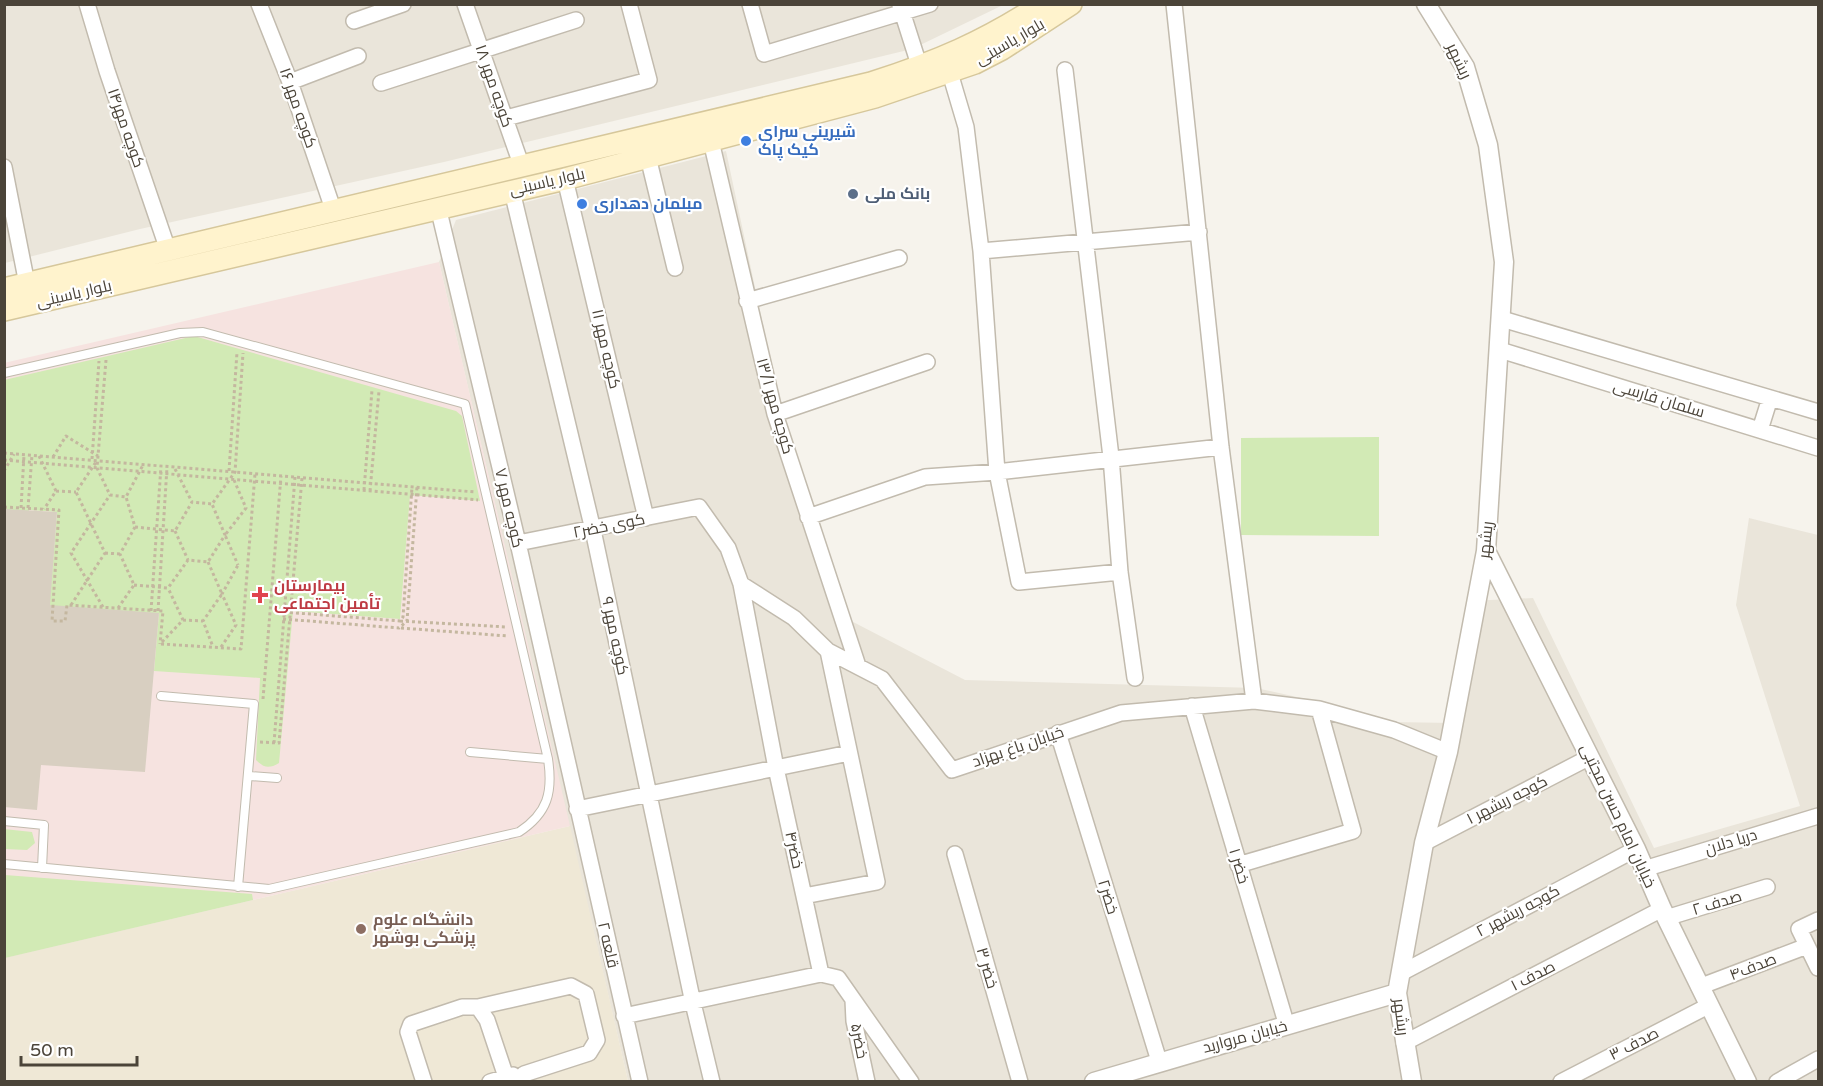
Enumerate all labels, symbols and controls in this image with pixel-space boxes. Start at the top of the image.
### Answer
street label: بلوار یاسینی [972,14,1048,70]
street label: ریشهر [1442,39,1476,82]
street label: کوچه مهر ۱۸ [470,42,517,130]
street label: کوچه مهر ۱۶ [274,65,321,151]
street label: کوچه مهر۱۴ [102,86,149,171]
place label: شیرینی سرای کیک پاک [758,122,856,161]
marker: شیرینی سرای کیک پاک [739,134,753,148]
street label: بلوار یاسینی [507,164,587,200]
place label: بانک ملی [865,184,930,204]
marker: بانک ملی [846,187,860,201]
place label: مبلمان دهداری [594,194,703,214]
marker: مبلمان دهداری [575,197,589,211]
street label: بلوار یاسینی [34,276,114,312]
street label: کوچه مهر ۱۱ [586,307,625,391]
street label: کوچه مهر ۱۳/۱ [751,356,798,457]
street label: سلمان فارسی [1611,376,1707,422]
street label: کوچه مهر ۷ [489,466,528,550]
street label: کوی خضر۲ [571,509,647,543]
street label: ریشهر [1474,520,1498,561]
place label: بیمارستان تأمین اجتماعی [274,576,381,614]
marker: بیمارستان تأمین اجتماعی [251,586,269,604]
street label: کوچه مهر ۹ [596,595,633,677]
street label: خیابان باغ بهزاد [969,722,1067,773]
street label: خیابان امام حسن مجتبی [1575,741,1660,892]
street label: کوچه ریشهر ۱ [1463,771,1551,830]
street label: دریا دلان [1702,825,1760,859]
street label: خضر۴ [780,830,808,870]
street label: خضر ۱ [1224,846,1254,886]
street label: خضر۲ [1093,877,1123,917]
street label: کوچه ریشهر ۲ [1473,881,1564,942]
street label: صدف ۲ [1690,886,1744,920]
place label: دانشگاه علوم پزشکی بوشهر [372,910,476,949]
street label: قلعه ۲ [593,920,623,970]
marker: دانشگاه علوم پزشکی بوشهر [354,922,368,936]
street label: خضر ۳ [972,945,1002,991]
street label: صدف۴ [1727,949,1779,985]
street label: صدف ۱ [1507,956,1559,996]
street label: ریشهر [1389,996,1413,1037]
street label: خیابان مروارید [1200,1016,1290,1058]
street label: خضر۵ [846,1022,872,1060]
street label: صدف ۳ [1606,1023,1662,1065]
scale bar [21,1029,136,1067]
text: 50 m [30,1039,74,1061]

